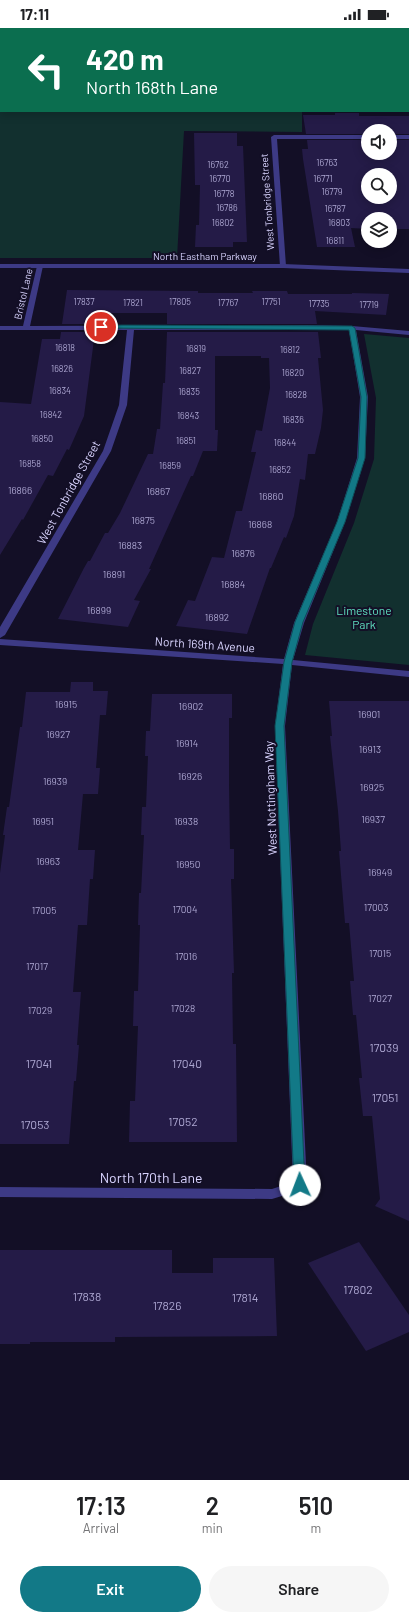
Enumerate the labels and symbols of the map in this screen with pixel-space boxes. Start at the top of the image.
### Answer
street label: West Tonbridge Street [258,153,276,251]
house number: 16763 [316,157,338,168]
house number: 16762 [207,159,229,170]
house number: 16770 [209,173,231,184]
house number: 16771 [313,173,333,184]
house number: 16779 [322,186,343,197]
house number: 16778 [214,188,235,199]
house number: 16786 [216,202,238,213]
house number: 16787 [325,203,346,214]
house number: 16802 [212,217,234,228]
house number: 16803 [328,217,350,228]
house number: 16811 [326,235,344,246]
street label: North Eastham Parkway [153,250,257,262]
street label: Bristol Lane [11,267,35,321]
house number: 17837 [74,296,95,307]
house number: 17805 [169,296,191,307]
house number: 17751 [261,296,281,307]
house number: 17821 [123,297,143,308]
house number: 17767 [218,297,239,308]
house number: 17735 [309,298,330,309]
house number: 17719 [359,299,379,310]
pin [84,310,118,344]
house number: 16818 [55,342,75,353]
house number: 16819 [186,343,206,354]
house number: 16812 [280,344,300,355]
house number: 16826 [51,363,73,374]
house number: 16827 [179,365,202,376]
house number: 16820 [282,367,304,378]
house number: 16834 [49,385,71,396]
house number: 16835 [178,386,200,397]
house number: 16828 [285,389,307,400]
house number: 16842 [40,409,62,420]
house number: 16843 [177,410,199,421]
house number: 16836 [282,414,304,425]
house number: 16850 [31,433,53,444]
house number: 16851 [176,435,196,446]
house number: 16844 [274,437,296,448]
street label: West Tonbridge Street [34,438,102,546]
house number: 16858 [19,458,41,469]
house number: 16859 [159,460,181,471]
house number: 16852 [269,464,291,475]
house number: 16866 [8,484,32,496]
house number: 16867 [146,485,170,497]
house number: 16860 [259,490,283,502]
house number: 16875 [131,514,155,526]
house number: 16868 [248,518,272,530]
house number: 16883 [118,539,142,551]
house number: 16876 [231,547,255,559]
house number: 16891 [103,568,125,580]
house number: 16884 [221,578,245,590]
park label: Limestone Park [336,603,392,631]
house number: 16899 [87,604,111,616]
house number: 16892 [205,611,229,623]
street label: North 169th Avenue [154,634,256,654]
house number: 16915 [55,698,77,710]
house number: 16902 [179,700,203,712]
house number: 16901 [358,708,380,720]
house number: 16927 [46,728,70,740]
house number: 16914 [176,737,198,749]
street label: West Nottingham Way [261,740,279,855]
house number: 16913 [359,743,381,755]
house number: 16926 [178,770,202,782]
house number: 16939 [43,775,67,787]
house number: 16925 [360,781,384,793]
house number: 16937 [361,813,385,825]
house number: 16951 [32,815,54,827]
house number: 16938 [174,815,198,827]
house number: 16963 [36,855,60,867]
house number: 16950 [176,858,200,870]
house number: 16949 [368,866,392,878]
house number: 17003 [364,901,388,913]
house number: 17004 [172,903,198,915]
house number: 17005 [32,904,56,916]
house number: 17015 [369,947,391,959]
house number: 17016 [175,950,197,962]
house number: 17017 [26,960,48,972]
house number: 17027 [368,992,392,1004]
house number: 17028 [171,1002,195,1014]
house number: 17029 [28,1004,52,1016]
house number: 17039 [369,1040,399,1054]
house number: 17041 [26,1056,52,1070]
house number: 17040 [172,1056,202,1070]
house number: 17051 [372,1090,398,1104]
house number: 17052 [168,1114,198,1128]
house number: 17053 [20,1117,50,1131]
position arrow [279,1164,321,1206]
street label: North 170th Lane [100,1169,202,1186]
house number: 17802 [343,1282,373,1296]
house number: 17838 [73,1289,101,1303]
house number: 17814 [232,1290,258,1304]
house number: 17826 [153,1298,181,1312]

